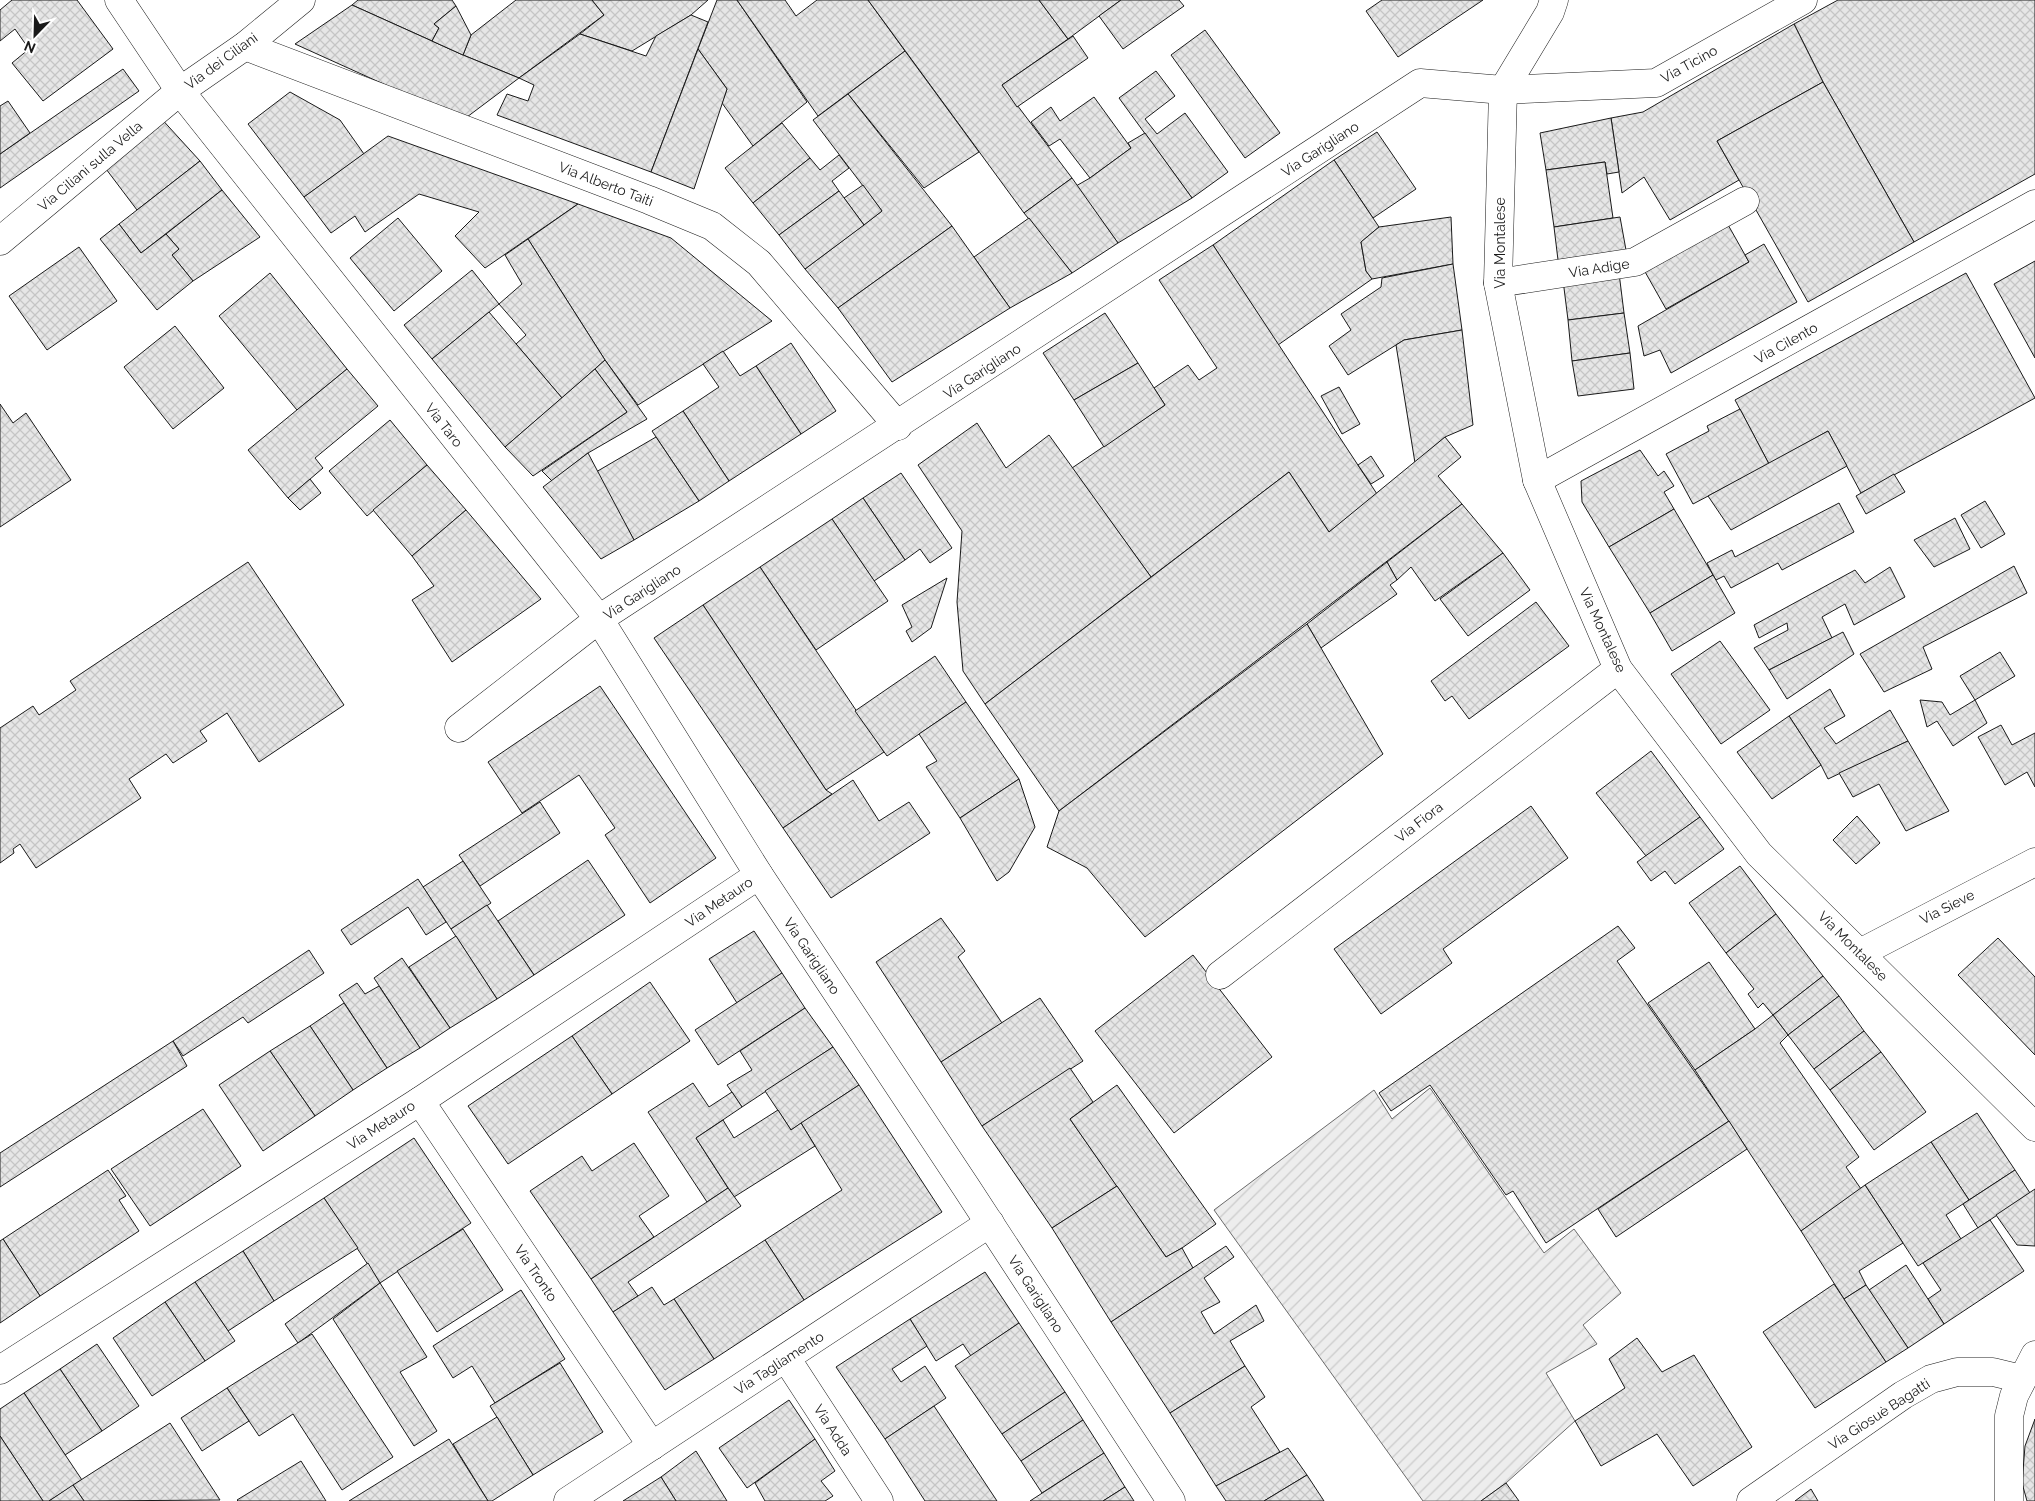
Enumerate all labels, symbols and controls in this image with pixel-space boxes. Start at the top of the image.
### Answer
north arrow [10,10,60,60]
street label: Via dei Ciliani [182,29,260,93]
text: N [22,38,38,56]
street label: Via Ticino [1658,42,1720,86]
street label: Via Ciliani sulla Vella [35,118,145,214]
street label: Via Garigliano [1278,118,1362,180]
street label: Via Alberto Taiti [556,159,656,209]
street label: Via Montalese [1492,197,1508,289]
street label: Via Adige [1568,255,1630,281]
street label: Via Cilento [1752,319,1820,367]
street label: Via Garigliano [940,340,1024,402]
street label: Via Taro [422,400,466,450]
street label: Via Garigliano [600,561,684,623]
street label: Via Montalese [1576,585,1630,675]
street label: Via Fiora [1392,798,1446,846]
street label: Via Metauro [682,874,756,930]
street label: Via Sieve [1917,887,1977,927]
street label: Via Montalese [1815,908,1891,984]
street label: Via Garigliano [780,915,844,997]
street label: Via Metauro [344,1097,418,1153]
street label: Via Tronto [511,1242,561,1304]
street label: Via Garigliano [1005,1252,1067,1336]
street label: Via Tagliamento [731,1328,827,1398]
street label: Via Giosuè Bagatti [1825,1375,1933,1453]
street label: Via Adda [811,1401,855,1459]

